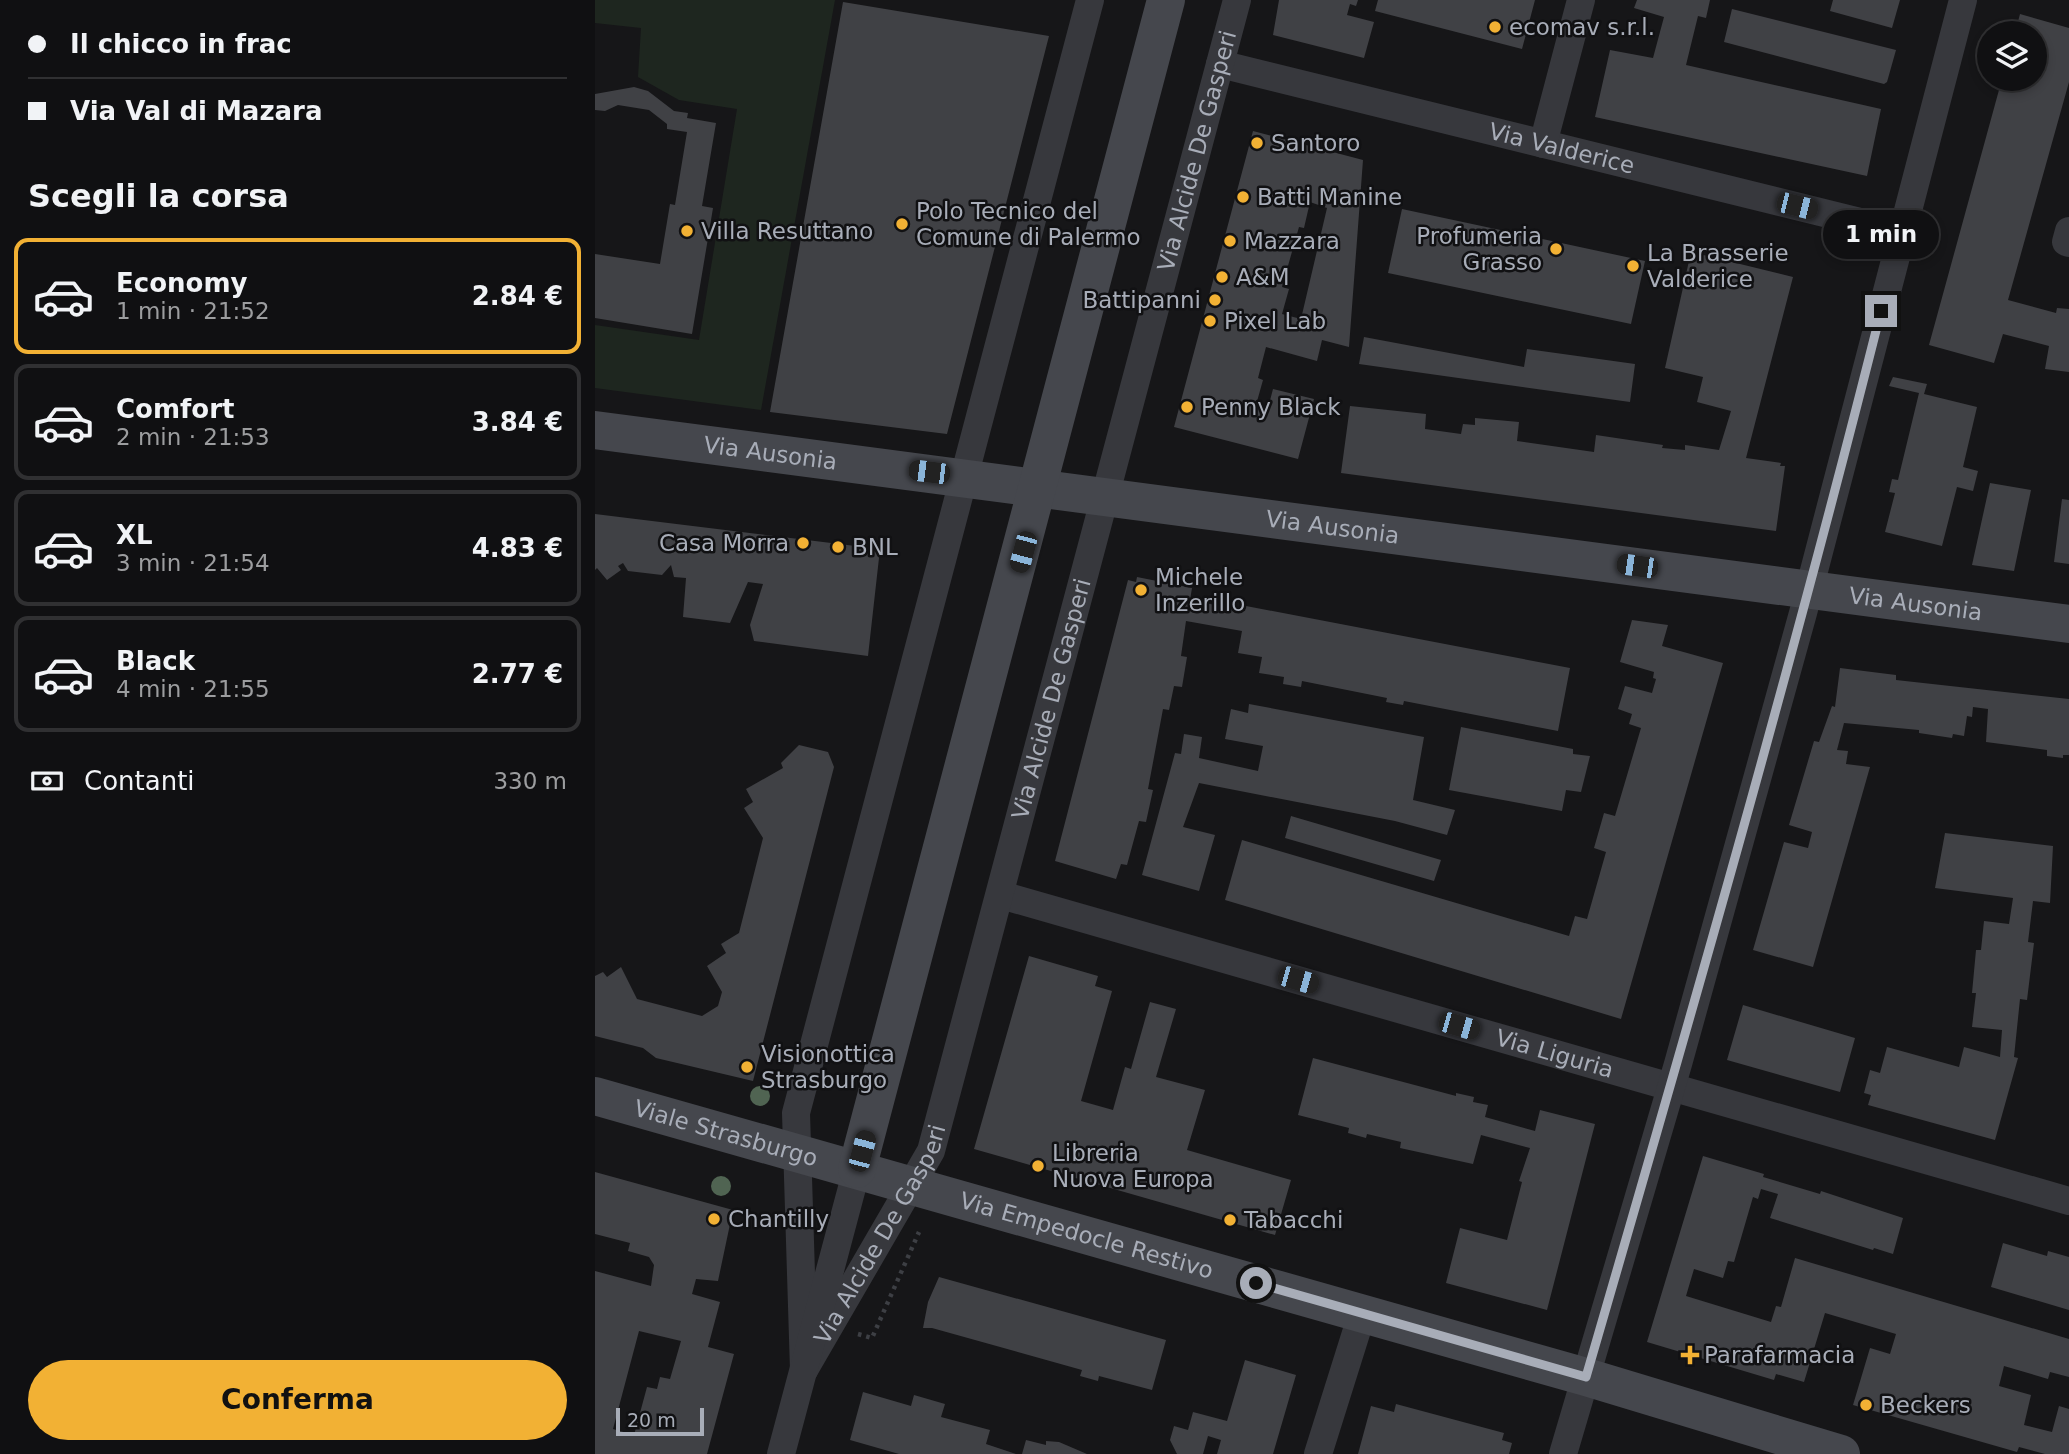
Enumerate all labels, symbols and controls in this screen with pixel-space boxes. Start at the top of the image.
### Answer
place label: ecomav s.r.l. [1509,14,1655,40]
marker: ecomav s.r.l. [1487,19,1503,35]
map controls [1977,21,2047,91]
button: layers [1977,21,2047,91]
street label: Via Alcide De Gasperi [1152,28,1241,274]
text: Il chicco in frac [70,29,292,59]
text: Via Val di Mazara [70,96,322,126]
street label: Via Valderice [1486,118,1637,179]
place label: Santoro [1271,130,1360,156]
marker: Santoro [1249,135,1265,151]
text: Scegli la corsa [28,177,289,215]
place label: Batti Manine [1257,184,1402,210]
marker: Batti Manine [1235,189,1251,205]
car [1775,191,1820,221]
place label: Polo Tecnico del Comune di Palermo [916,198,1140,250]
callout: 1 min [1823,210,1939,258]
marker: Polo Tecnico del Comune di Palermo [894,216,910,232]
place label: Villa Resuttano [701,218,873,244]
text: 1 min [1845,221,1917,247]
marker: Villa Resuttano [679,223,695,239]
place label: Profumeria Grasso [1416,223,1542,275]
place label: Mazzara [1244,228,1340,254]
marker: Mazzara [1222,233,1238,249]
place label: La Brasserie Valderice [1647,240,1789,292]
marker: Profumeria Grasso [1548,241,1564,257]
marker: La Brasserie Valderice [1625,258,1641,274]
place label: A&M [1236,264,1290,290]
icon: car [32,265,95,328]
text: Economy [116,268,247,298]
marker: A&M [1214,269,1230,285]
text: 2.84 € [472,281,563,311]
place label: Battipanni [1082,287,1201,313]
marker: Battipanni [1207,292,1223,308]
route end [1865,295,1897,327]
text: 1 min · 21:52 [116,298,270,324]
place label: Pixel Lab [1224,308,1326,334]
marker: Pixel Lab [1202,313,1218,329]
icon: car [32,391,95,454]
text: Comfort [116,394,234,424]
place label: Penny Black [1201,394,1341,420]
marker: Penny Black [1179,399,1195,415]
text: 3.84 € [472,407,563,437]
text: 2 min · 21:53 [116,424,270,450]
street label: Via Ausonia [702,431,839,475]
car [907,459,952,485]
street label: Via Ausonia [1264,505,1401,549]
icon: car [32,517,95,580]
text: XL [116,520,153,550]
car [1008,529,1039,575]
place label: Casa Morra [659,530,789,556]
text: 4.83 € [472,533,563,563]
place label: BNL [852,534,898,560]
marker: Casa Morra [795,535,811,551]
marker: BNL [830,539,846,555]
text: 3 min · 21:54 [116,550,270,576]
car [1615,553,1660,579]
place label: Michele Inzerillo [1155,564,1245,616]
street label: Via Alcide De Gasperi [1007,576,1096,822]
marker: Michele Inzerillo [1133,582,1149,598]
street label: Via Ausonia [1847,582,1984,625]
icon: car [32,643,95,706]
text: Black [116,646,195,676]
text: 2.77 € [472,659,563,689]
text: 4 min · 21:55 [116,676,270,702]
icon: cash [28,762,66,800]
text: Contanti [84,766,195,796]
text: 330 m [493,768,567,794]
car [1275,964,1322,996]
car [1436,1010,1483,1042]
street label: Via Liguria [1493,1024,1617,1083]
place label: Visionottica Strasburgo [761,1041,895,1093]
marker: Visionottica Strasburgo [739,1059,755,1075]
street label: Viale Strasburgo [631,1095,821,1171]
street label: Via Alcide De Gasperi [809,1122,950,1349]
car [847,1128,878,1174]
place label: Libreria Nuova Europa [1052,1140,1214,1192]
marker: Libreria Nuova Europa [1030,1158,1046,1174]
street label: Via Empedocle Restivo [957,1187,1216,1284]
place label: Chantilly [728,1206,829,1232]
place label: Tabacchi [1243,1207,1343,1233]
marker: Chantilly [706,1211,722,1227]
marker: Tabacchi [1222,1212,1238,1228]
route start [1240,1267,1272,1299]
place label: Parafarmacia [1704,1342,1855,1368]
marker: Parafarmacia [1682,1347,1698,1363]
button: Conferma [28,1360,567,1440]
place label: Beckers [1880,1392,1971,1418]
marker: Beckers [1858,1397,1874,1413]
scale bar [616,1405,703,1437]
text: 20 m [627,1409,676,1431]

